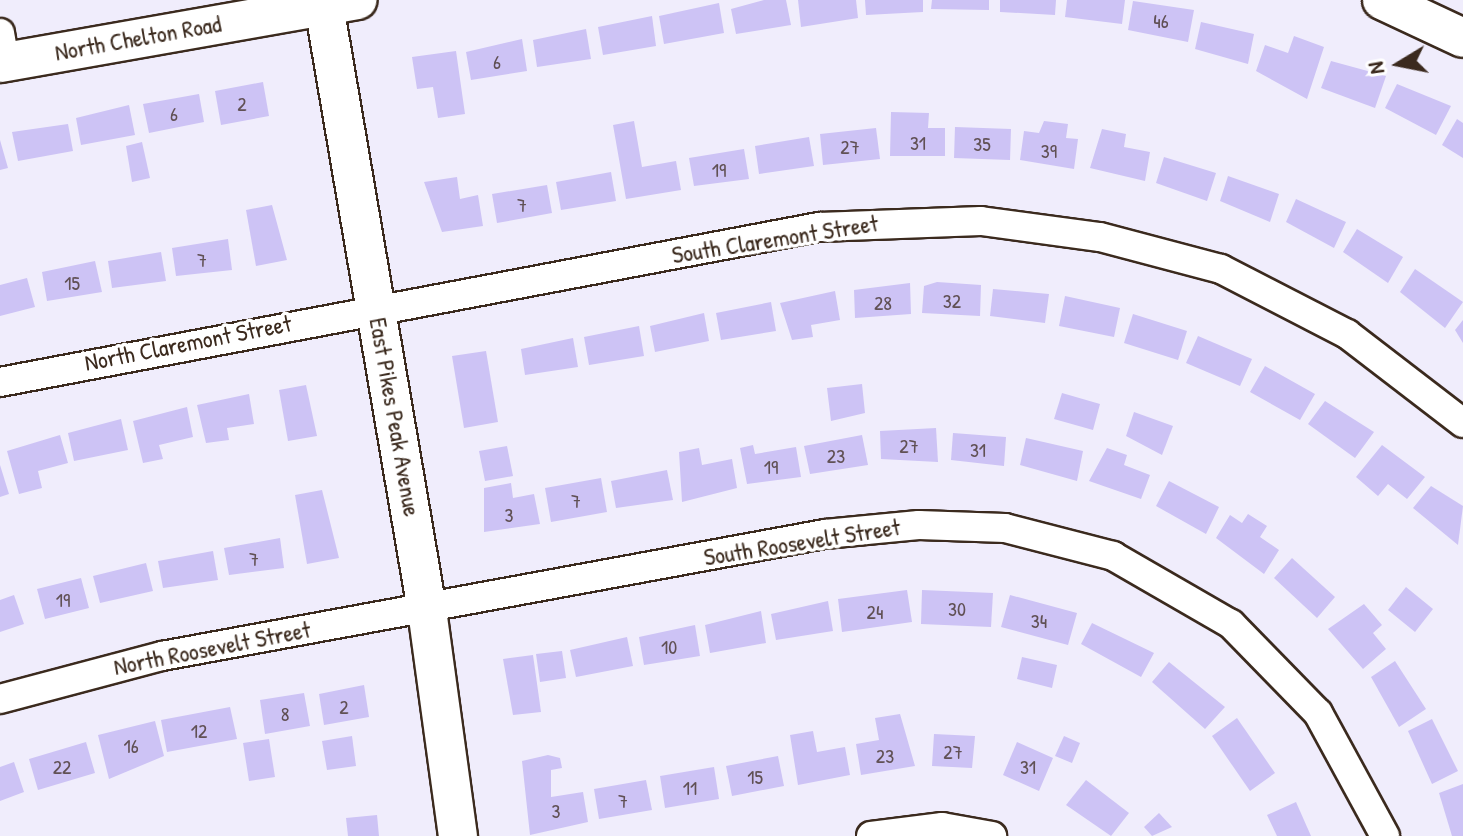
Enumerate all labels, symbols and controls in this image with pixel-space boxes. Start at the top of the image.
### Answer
house number: 46 [1153,8,1169,32]
street label: North Chelton Road [53,9,223,67]
north arrow [1359,24,1439,104]
house number: 6 [493,49,501,73]
text: N [1360,60,1391,77]
house number: 2 [237,91,247,115]
house number: 6 [170,101,178,125]
house number: 31 [910,130,926,154]
house number: 35 [973,131,991,155]
house number: 27 [840,134,860,158]
house number: 39 [1041,138,1057,162]
house number: 19 [712,157,726,181]
house number: 7 [517,192,527,216]
street label: South Claremont Street [670,208,880,270]
house number: 7 [197,247,207,271]
house number: 15 [64,270,80,294]
house number: 32 [943,288,961,312]
house number: 28 [874,290,892,314]
street label: North Claremont Street [82,309,294,377]
street label: East Pikes Peak Avenue [363,315,427,519]
house number: 27 [899,433,919,457]
house number: 31 [970,437,986,461]
house number: 23 [827,443,845,467]
house number: 19 [764,454,778,478]
house number: 7 [571,488,581,512]
house number: 3 [505,502,513,526]
street label: South Roosevelt Street [702,512,902,572]
house number: 7 [249,546,259,570]
house number: 19 [56,587,70,611]
house number: 30 [948,596,966,620]
house number: 24 [867,599,883,623]
house number: 34 [1031,608,1047,632]
street label: North Roosevelt Street [111,615,313,681]
house number: 10 [661,634,677,658]
house number: 2 [339,694,349,718]
house number: 8 [281,701,289,725]
house number: 12 [191,718,207,742]
house number: 16 [123,733,139,757]
house number: 27 [943,739,963,763]
house number: 23 [876,743,894,767]
house number: 22 [53,754,71,778]
house number: 31 [1020,754,1036,778]
house number: 15 [747,764,763,788]
house number: 11 [683,775,697,799]
house number: 7 [618,788,628,812]
house number: 3 [552,798,560,822]

